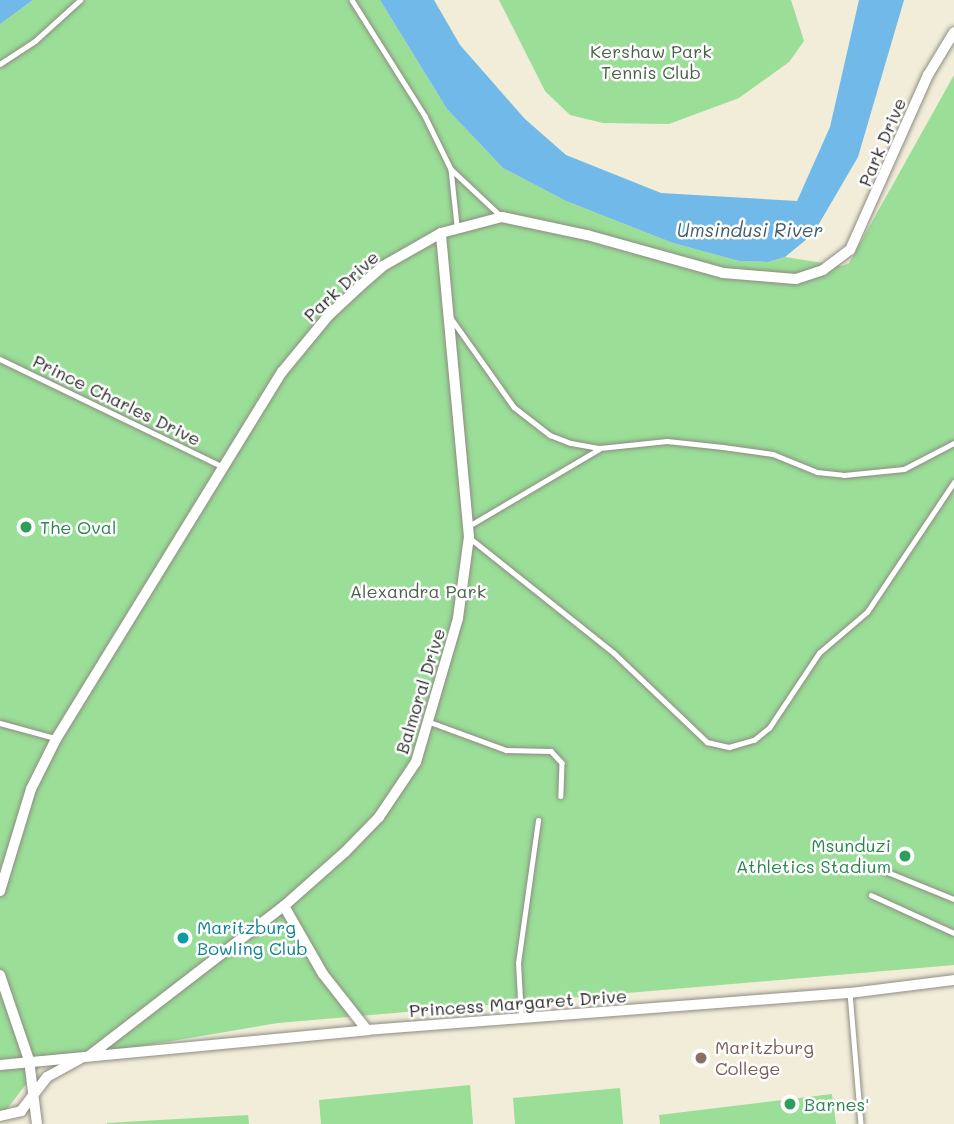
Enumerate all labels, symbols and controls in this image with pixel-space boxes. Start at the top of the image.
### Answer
park label: Kershaw Park Tennis Club [590,41,712,84]
street label: Park Drive [854,94,910,190]
water label: Umsindusi River [677,219,823,241]
street label: Park Drive [299,246,383,326]
street label: Prince Charles Drive [30,350,204,450]
place label: The Oval [40,516,117,538]
marker: The Oval [18,519,34,535]
park label: Alexandra Park [350,580,486,602]
street label: Balmoral Drive [391,626,449,756]
place label: Msunduzi Athletics Stadium [736,835,891,878]
marker: Msunduzi Athletics Stadium [897,848,913,864]
place label: Maritzburg Bowling Club [197,917,308,960]
marker: Maritzburg Bowling Club [175,930,191,946]
street label: Princess Margaret Drive [408,985,628,1021]
place label: Maritzburg College [715,1037,814,1080]
marker: Maritzburg College [693,1050,709,1066]
place label: Barnes' [804,1093,869,1115]
marker: Barnes' [782,1096,798,1112]

